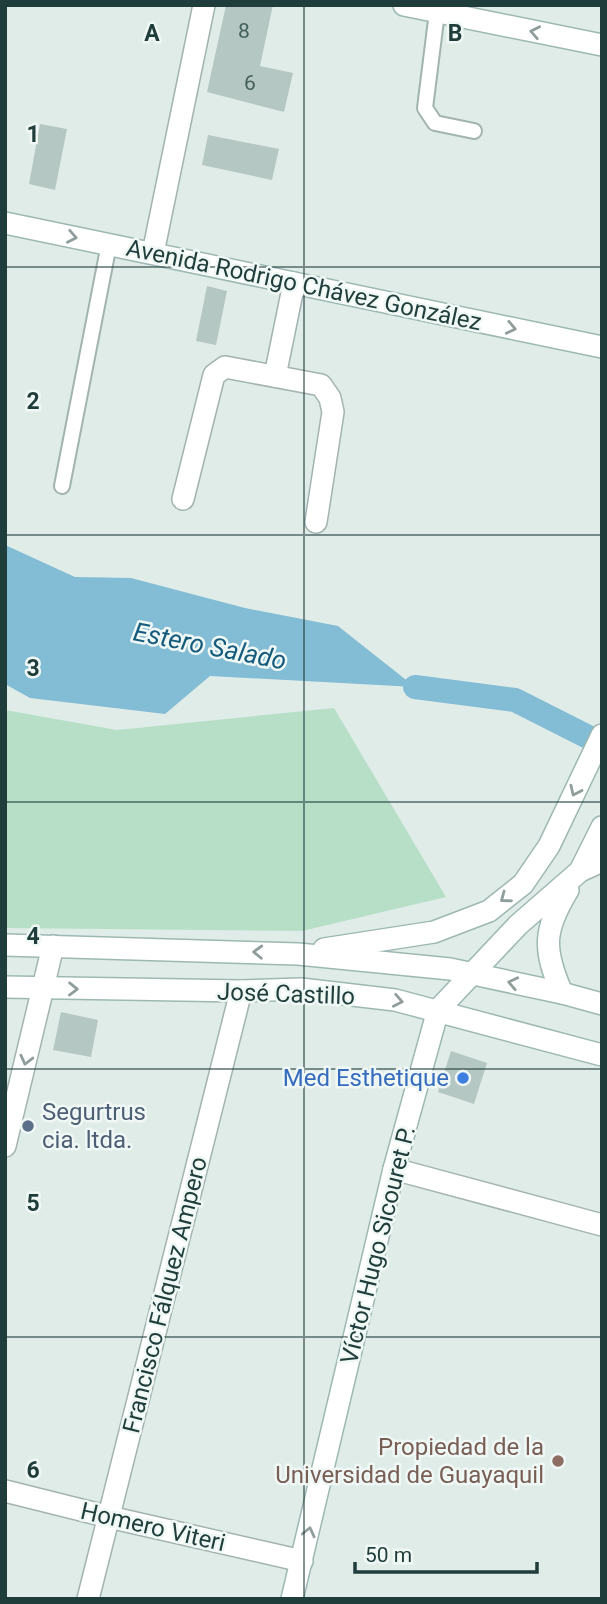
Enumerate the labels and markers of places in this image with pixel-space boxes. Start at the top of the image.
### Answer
place label: Med Esthetique [283,1064,449,1092]
marker: Med Esthetique [455,1070,471,1086]
place label: Segurtrus cia. ltda. [42,1098,146,1154]
marker: Segurtrus cia. ltda. [20,1118,36,1134]
place label: Propiedad de la Universidad de Guayaquil [275,1433,544,1489]
marker: Propiedad de la Universidad de Guayaquil [550,1453,566,1469]

